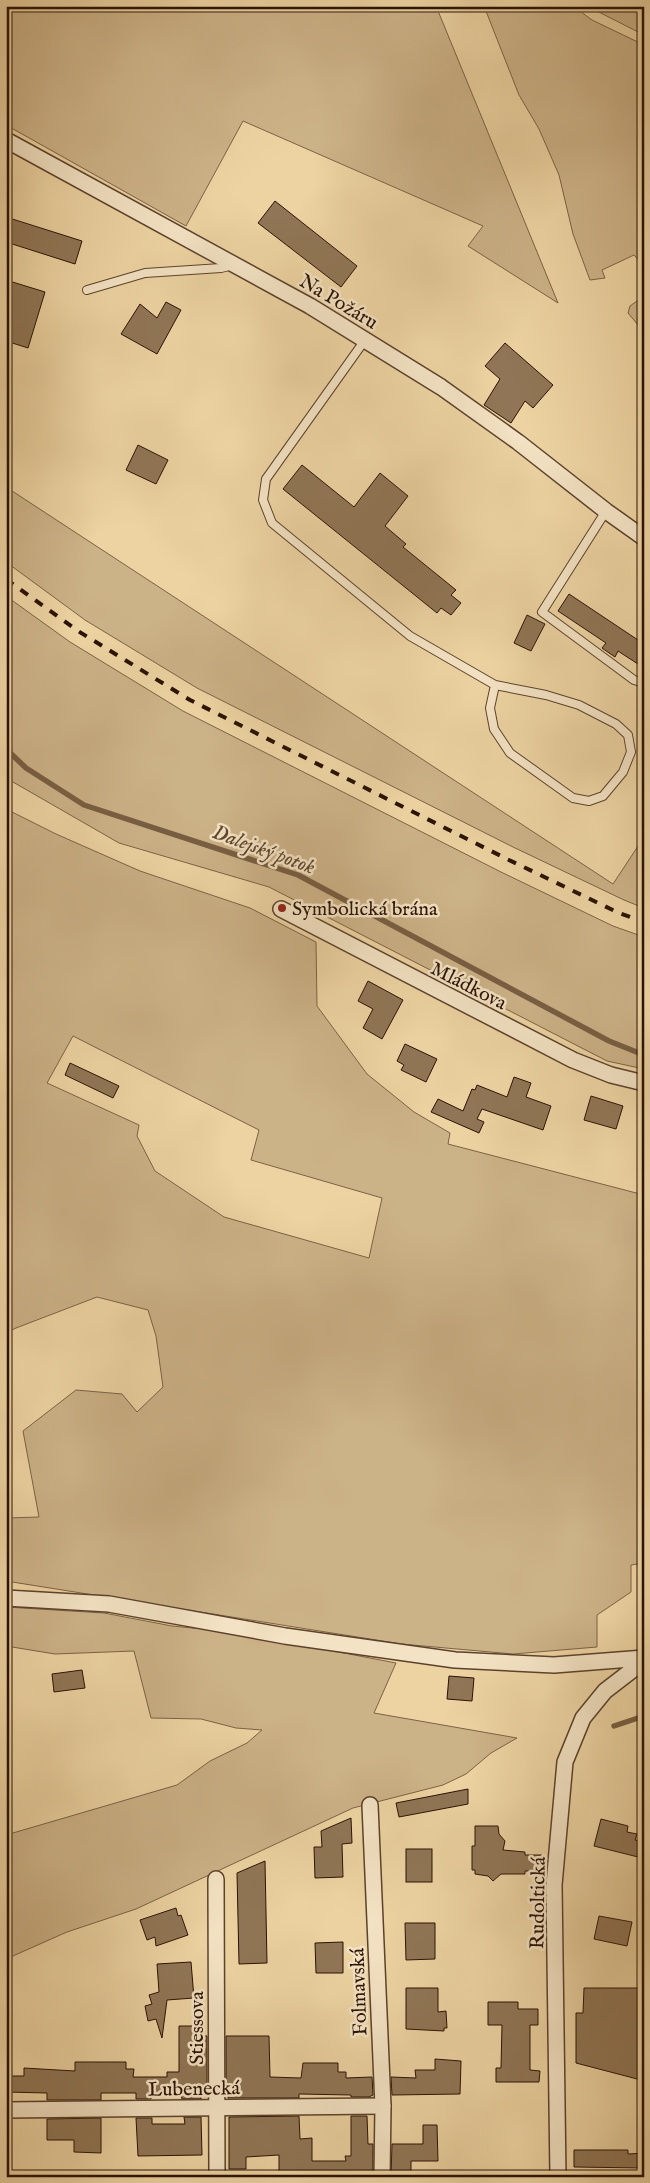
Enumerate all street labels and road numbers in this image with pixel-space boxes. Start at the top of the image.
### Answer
street label: Na Požáru [294,269,382,335]
street label: Mládkova [426,957,511,1016]
street label: Rudoltická [525,1856,552,1949]
street label: Folmavská [345,1947,374,2036]
street label: Stiessova [185,1991,210,2065]
street label: Lubenecká [148,2076,241,2103]

